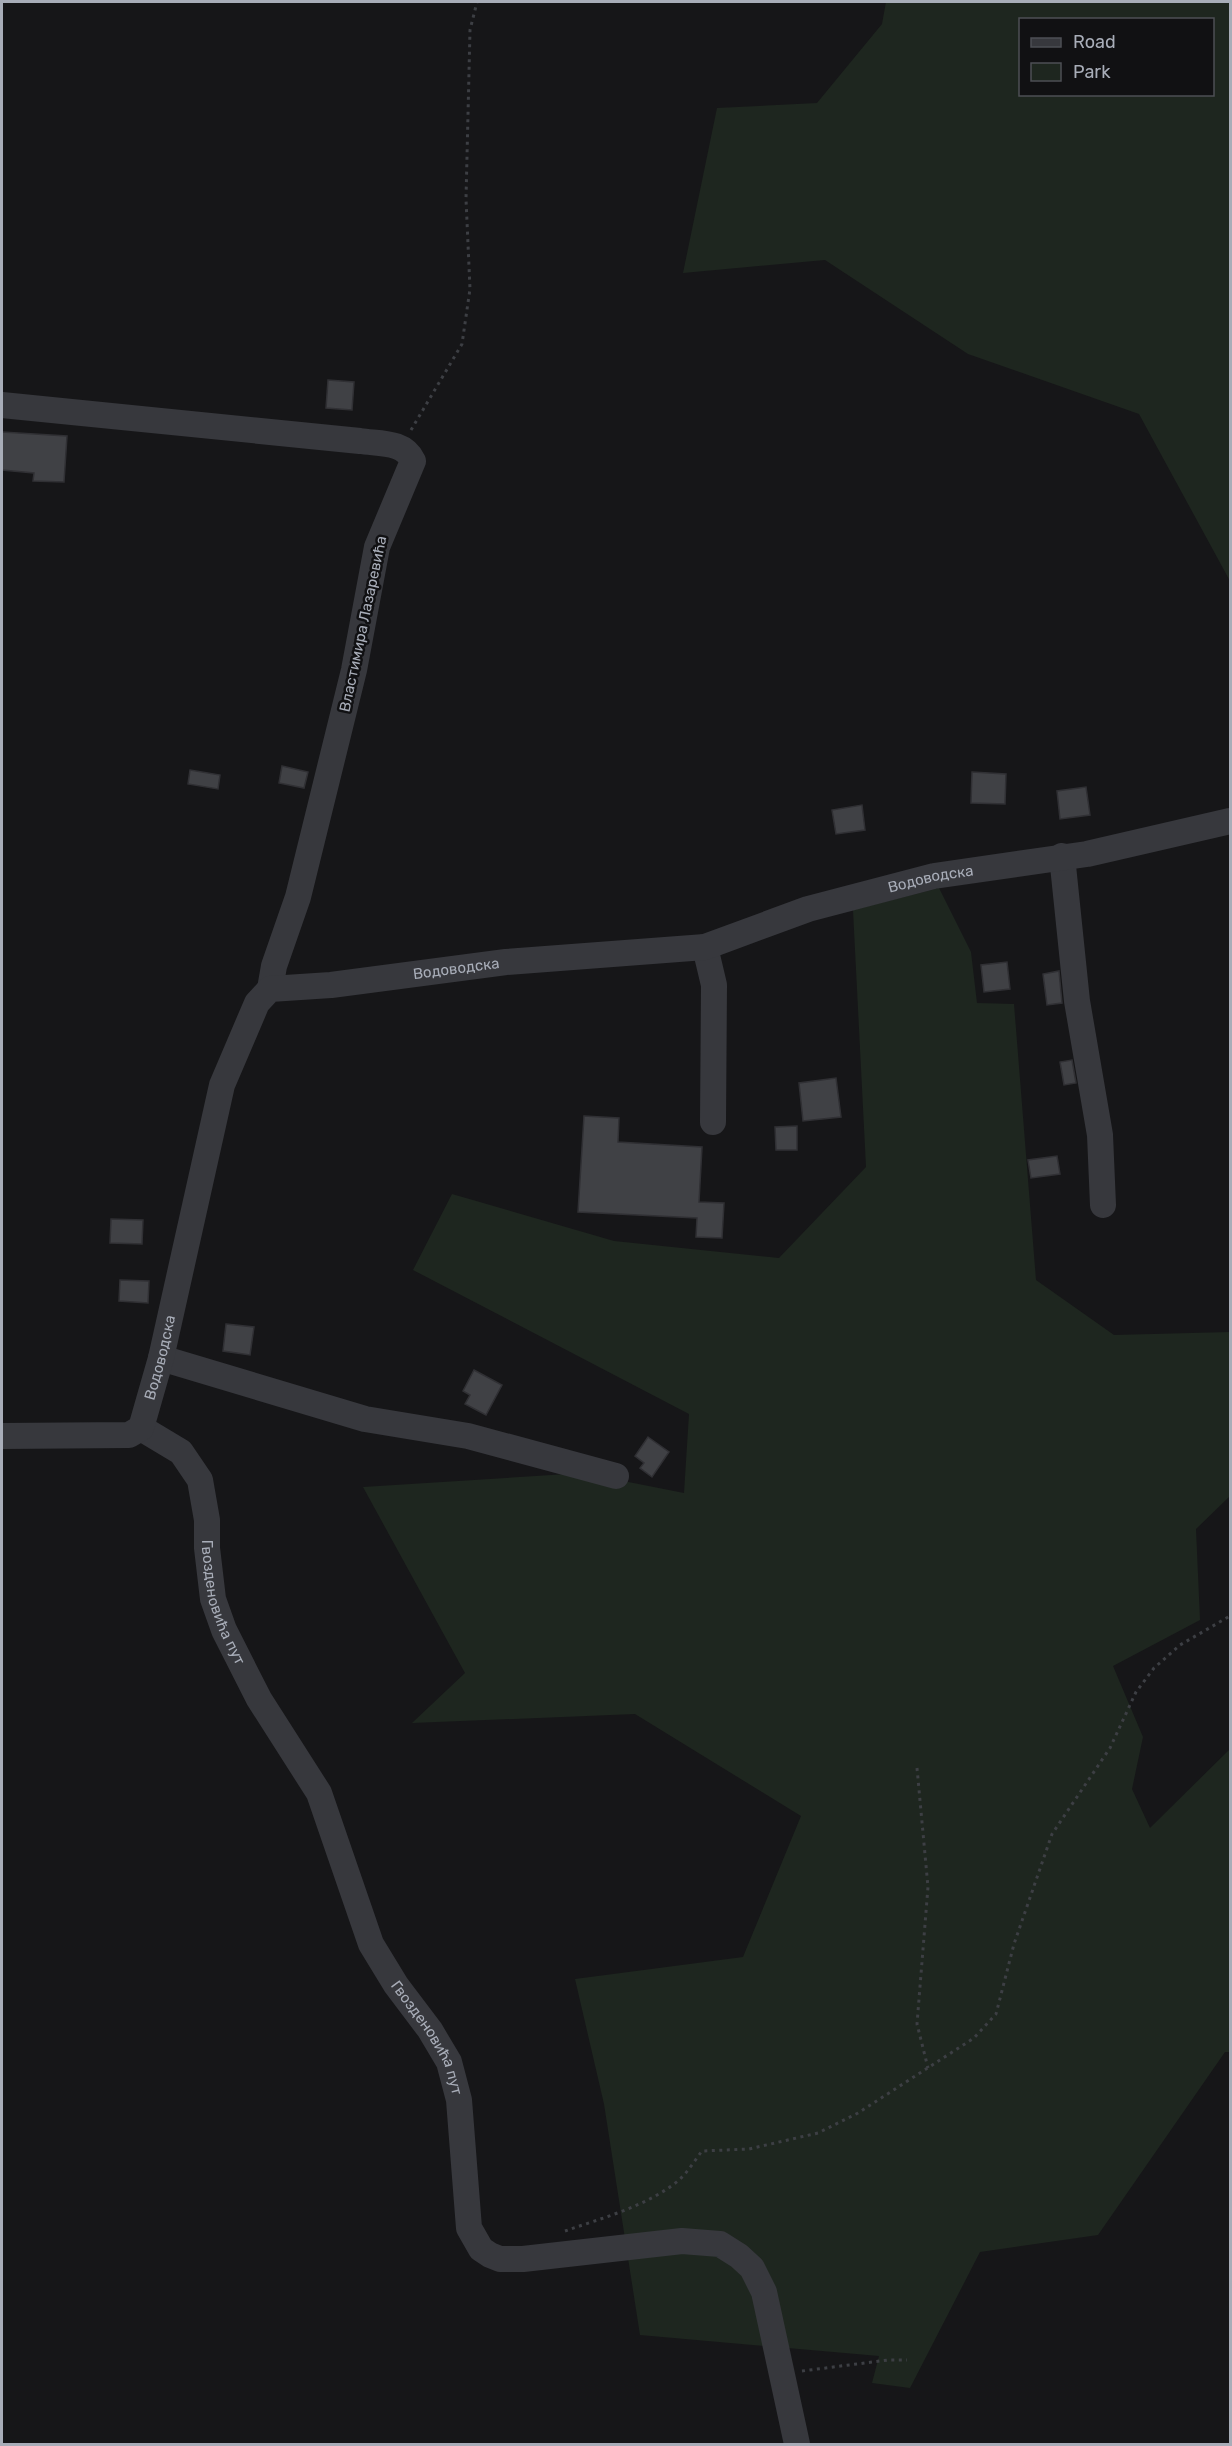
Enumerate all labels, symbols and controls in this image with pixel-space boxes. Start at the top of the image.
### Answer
legend [1019,18,1214,96]
text: Road [1073,31,1116,53]
text: Park [1073,61,1111,83]
street label: Властимира Лазаревића [336,534,390,714]
street label: Водоводска [886,861,974,897]
street label: Водоводска [412,954,500,983]
street label: Водоводска [140,1313,179,1402]
street label: Гвозденовића пут [198,1540,249,1668]
street label: Гвозденовића пут [387,1977,466,2097]

